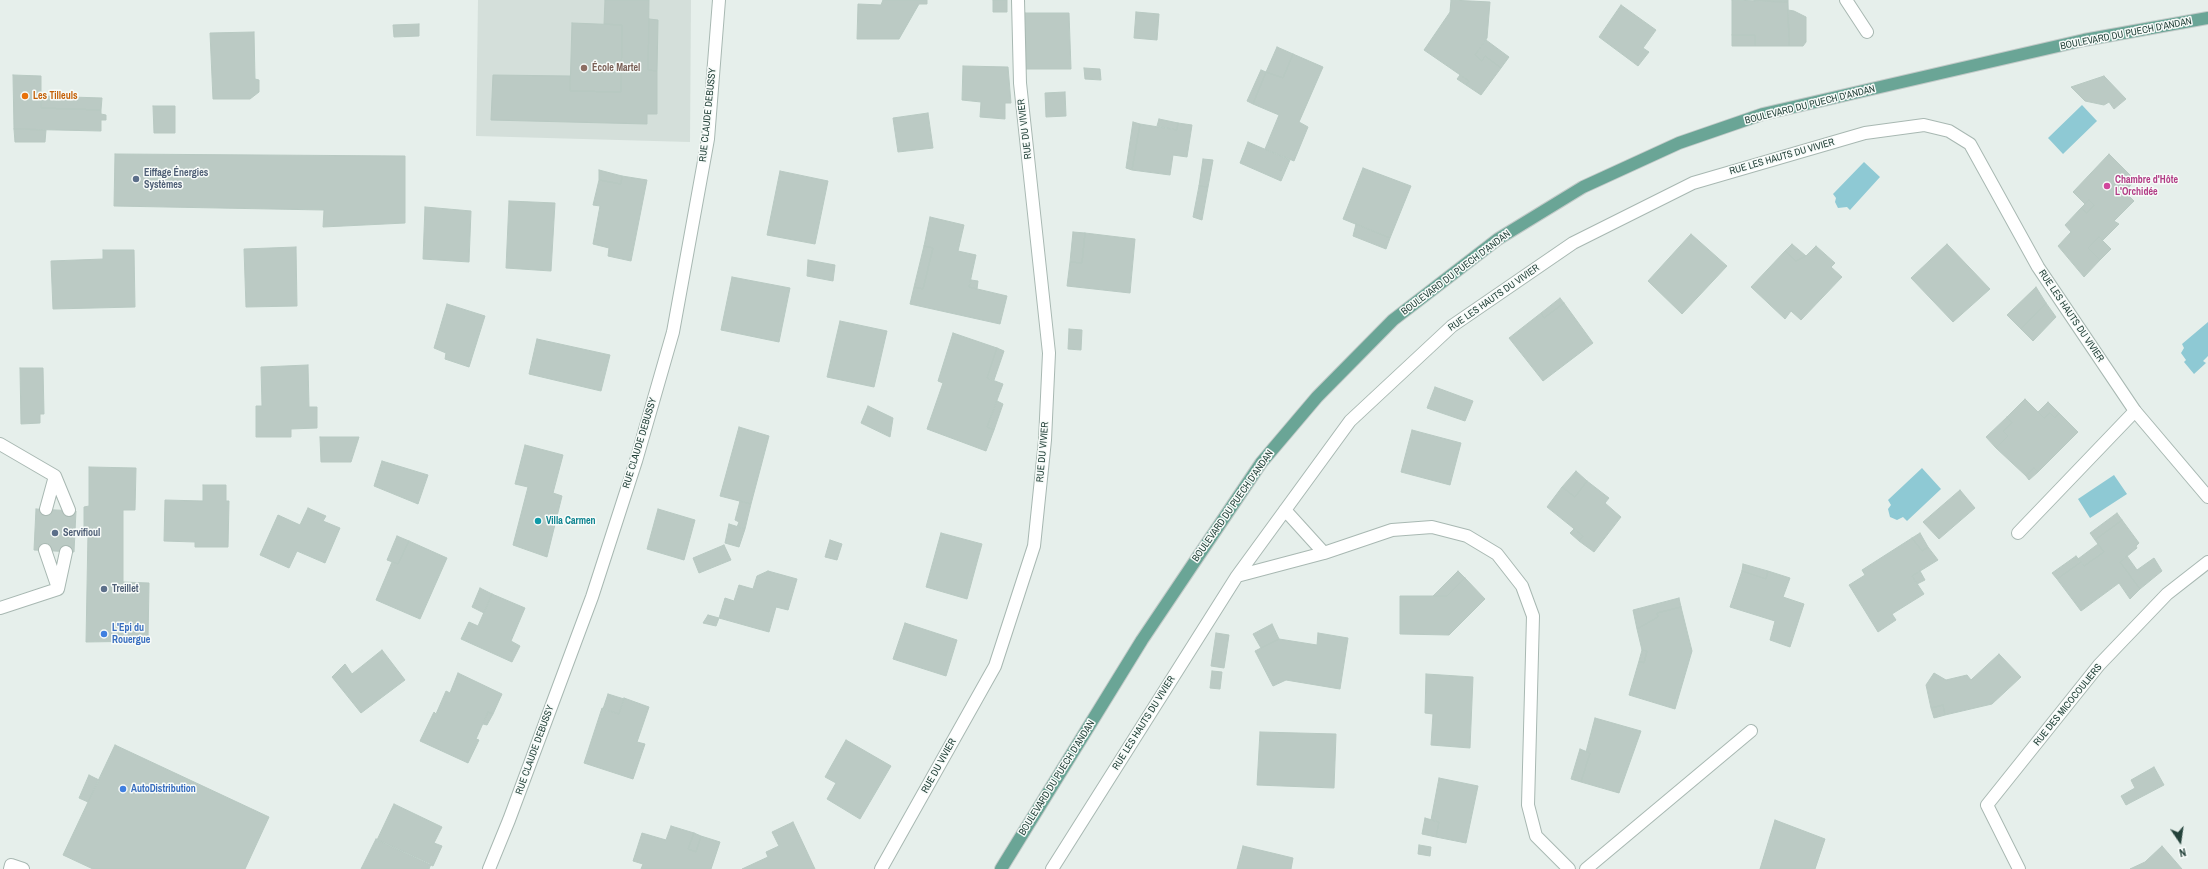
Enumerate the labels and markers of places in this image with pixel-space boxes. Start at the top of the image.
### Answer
place label: École Martel [592,62,640,74]
marker: École Martel [579,63,589,73]
place label: Les Tilleuls [33,90,78,102]
marker: Les Tilleuls [20,91,30,101]
place label: Eiffage Énergies Systèmes [144,167,208,190]
marker: Eiffage Énergies Systèmes [131,174,141,184]
place label: Chambre d'Hôte L'Orchidée [2115,174,2178,198]
marker: Chambre d'Hôte L'Orchidée [2102,181,2112,191]
place label: Villa Carmen [546,515,596,527]
marker: Villa Carmen [533,516,543,526]
place label: Servifioul [63,527,100,539]
marker: Servifioul [50,528,60,538]
place label: Treillet [112,583,138,595]
marker: Treillet [99,584,109,594]
place label: L'Epi du Rouergue [112,622,150,646]
marker: L'Epi du Rouergue [99,629,109,639]
place label: AutoDistribution [131,783,196,795]
marker: AutoDistribution [118,784,128,794]

